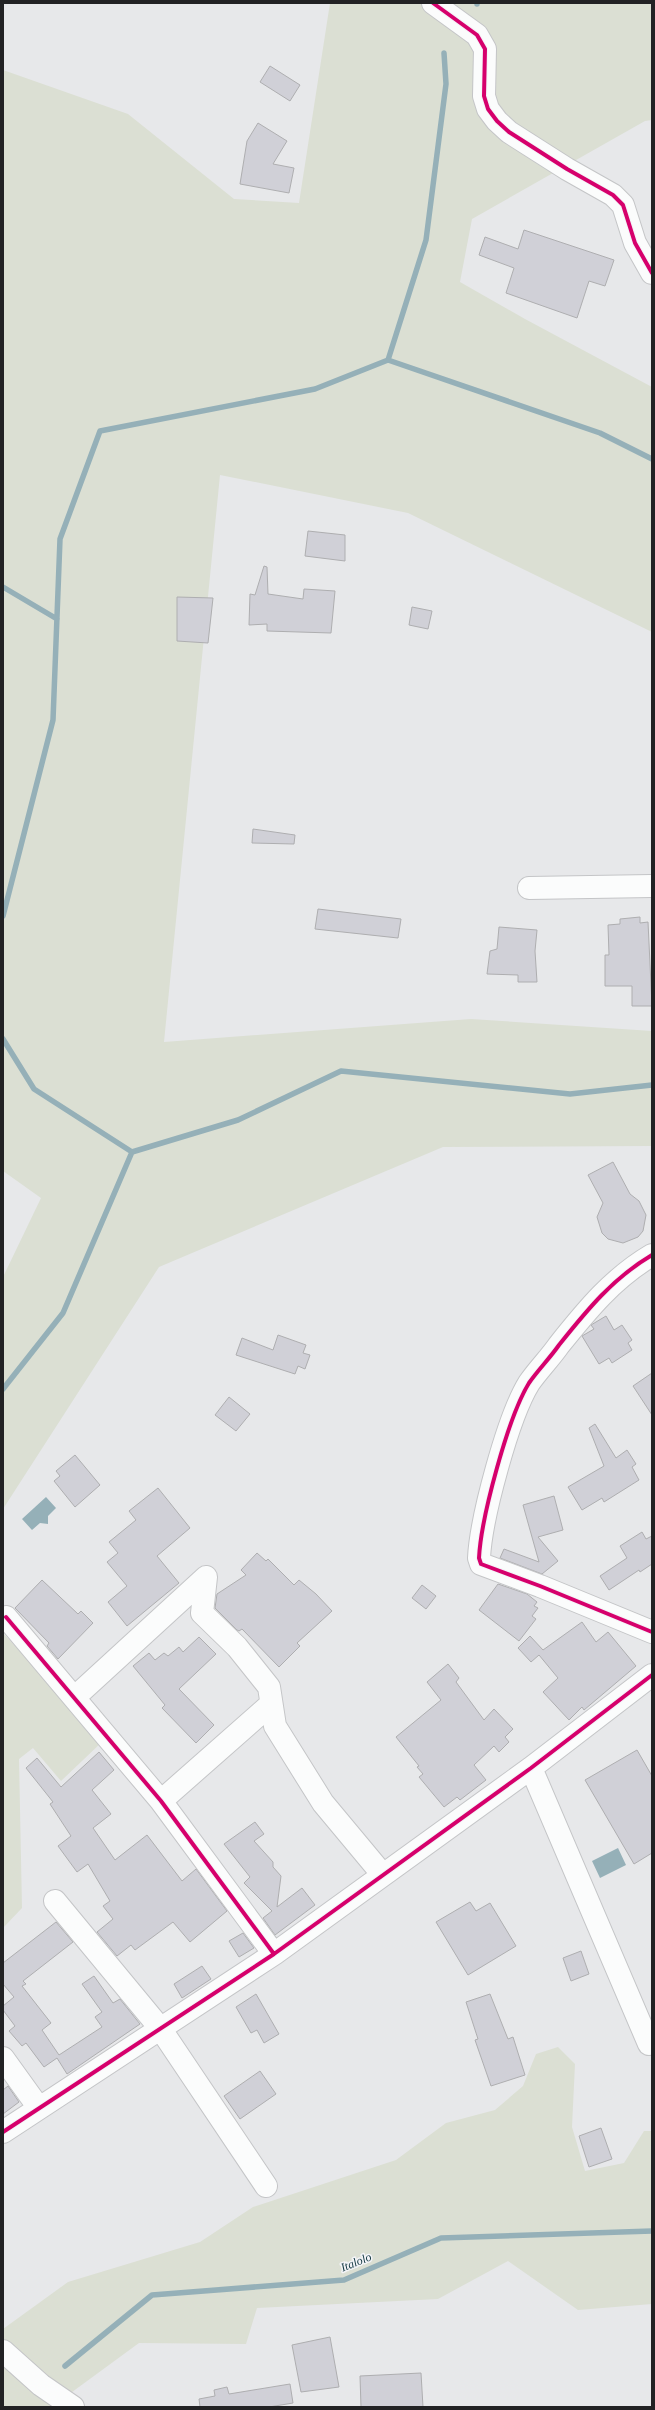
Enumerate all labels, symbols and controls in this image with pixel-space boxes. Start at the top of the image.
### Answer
water label: Italolo [338,2250,373,2275]

